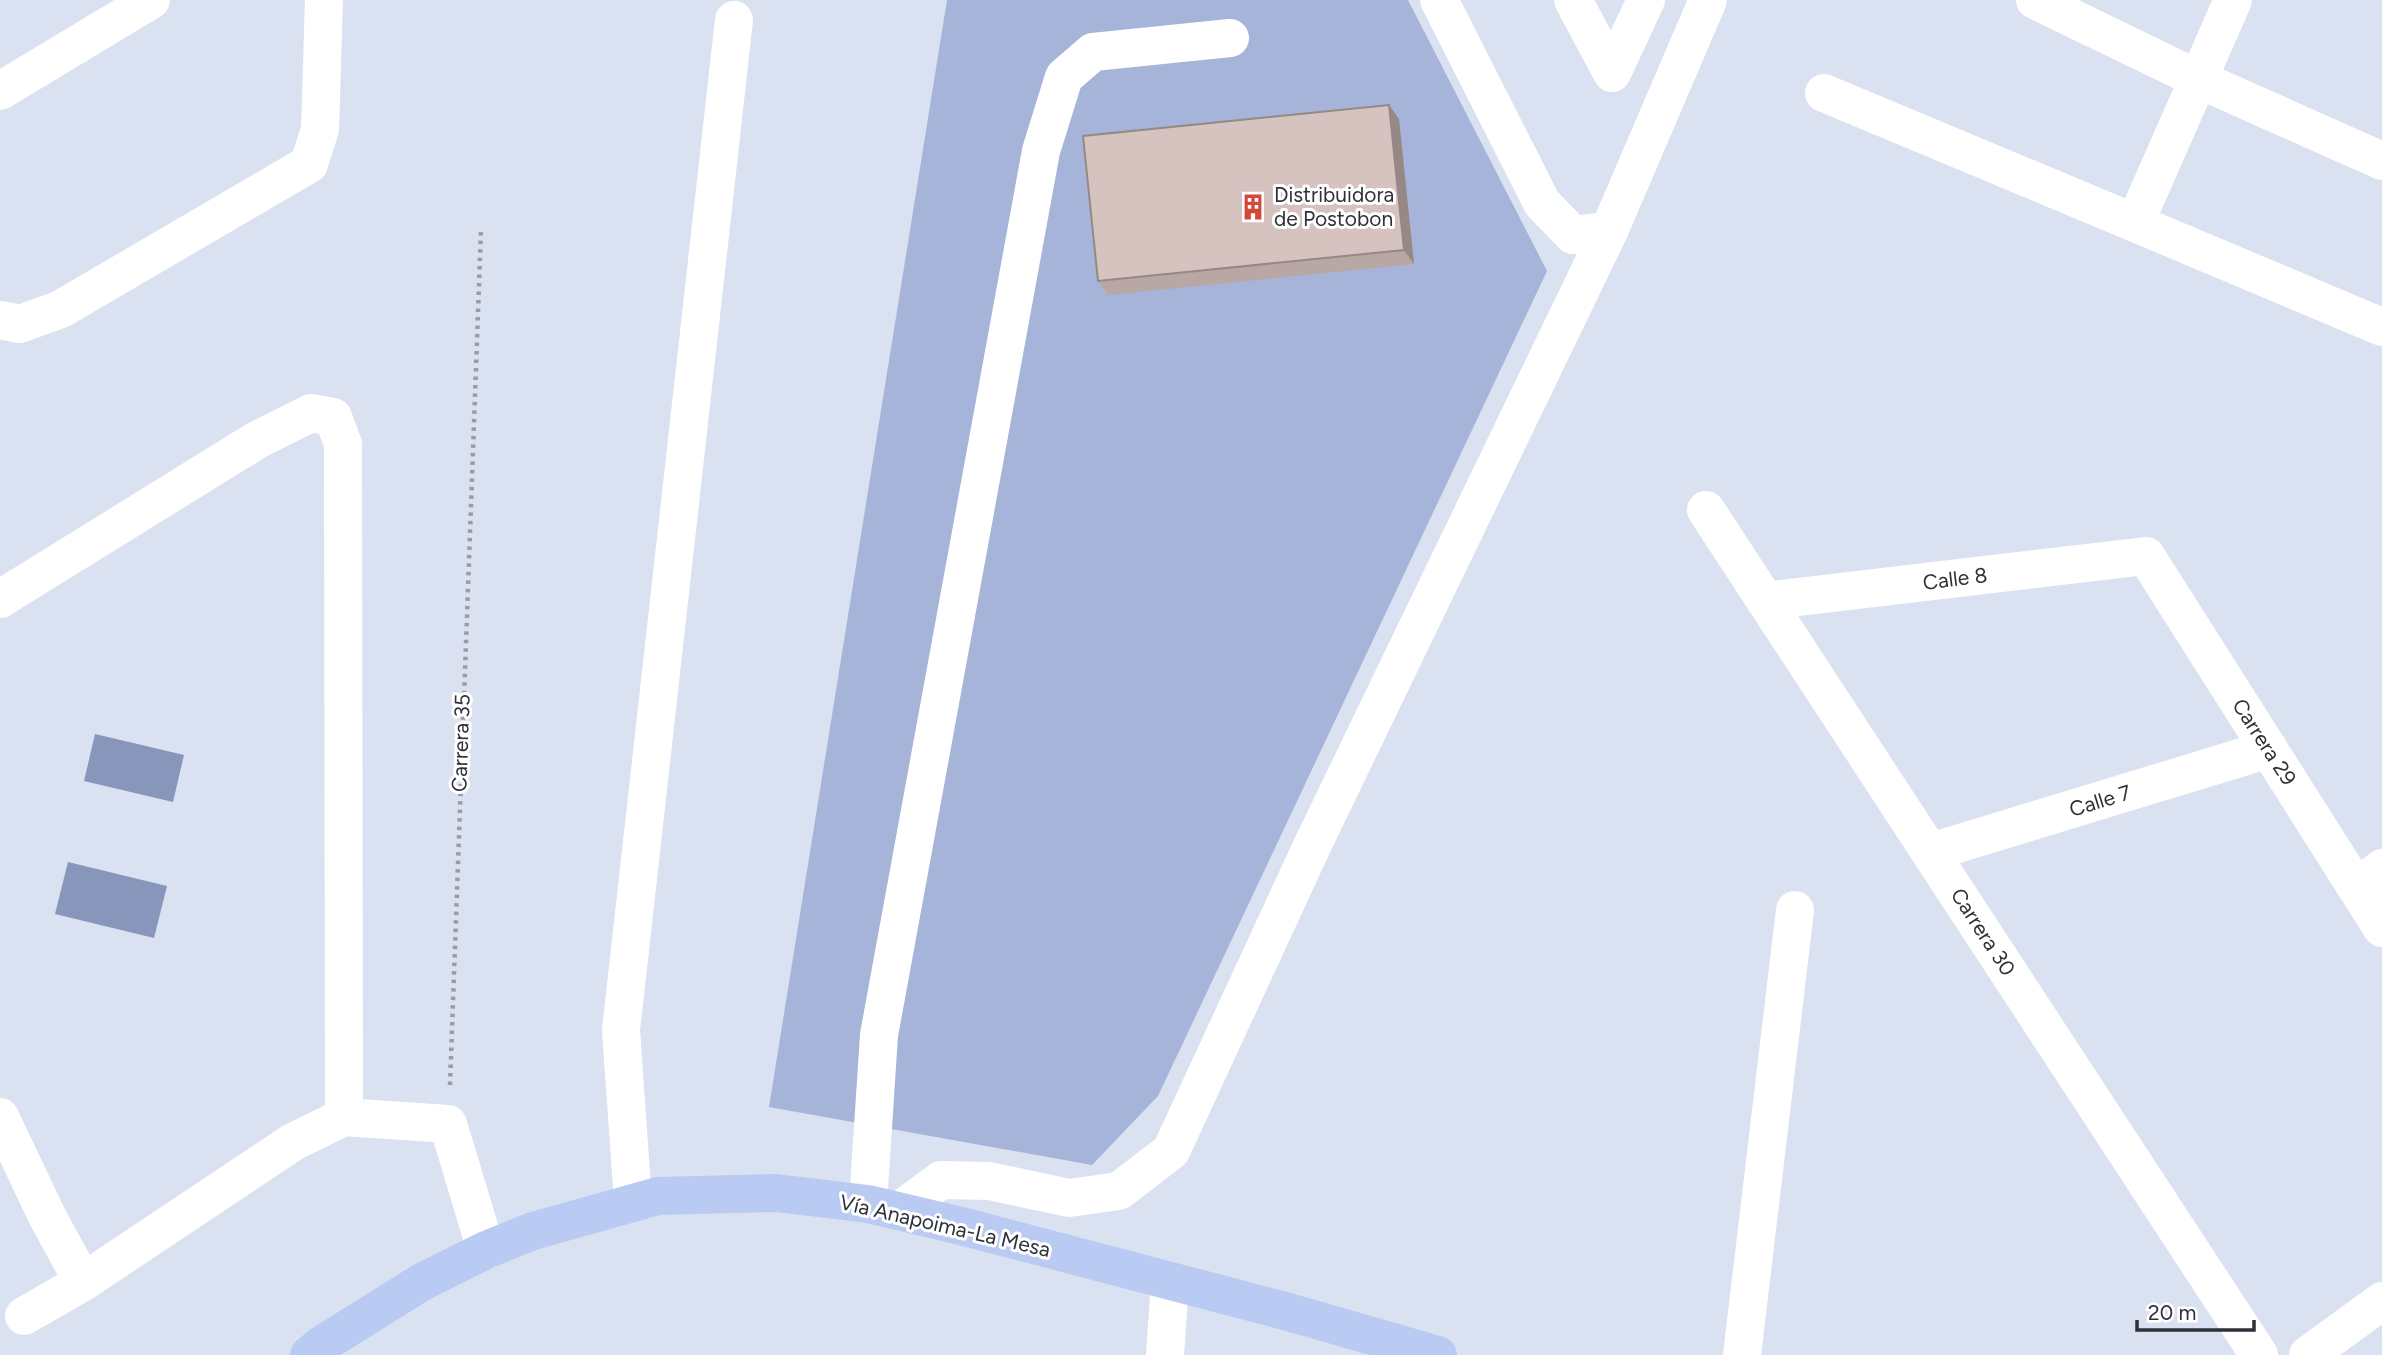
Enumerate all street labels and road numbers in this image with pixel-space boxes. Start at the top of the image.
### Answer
street label: Calle 8 [1921,562,1989,595]
street label: Carrera 35 [446,694,475,792]
street label: Carrera 29 [2227,694,2302,790]
street label: Calle 7 [2066,779,2134,822]
street label: Carrera 30 [1946,883,2021,980]
street label: Vía Anapoima-La Mesa [837,1189,1053,1262]

